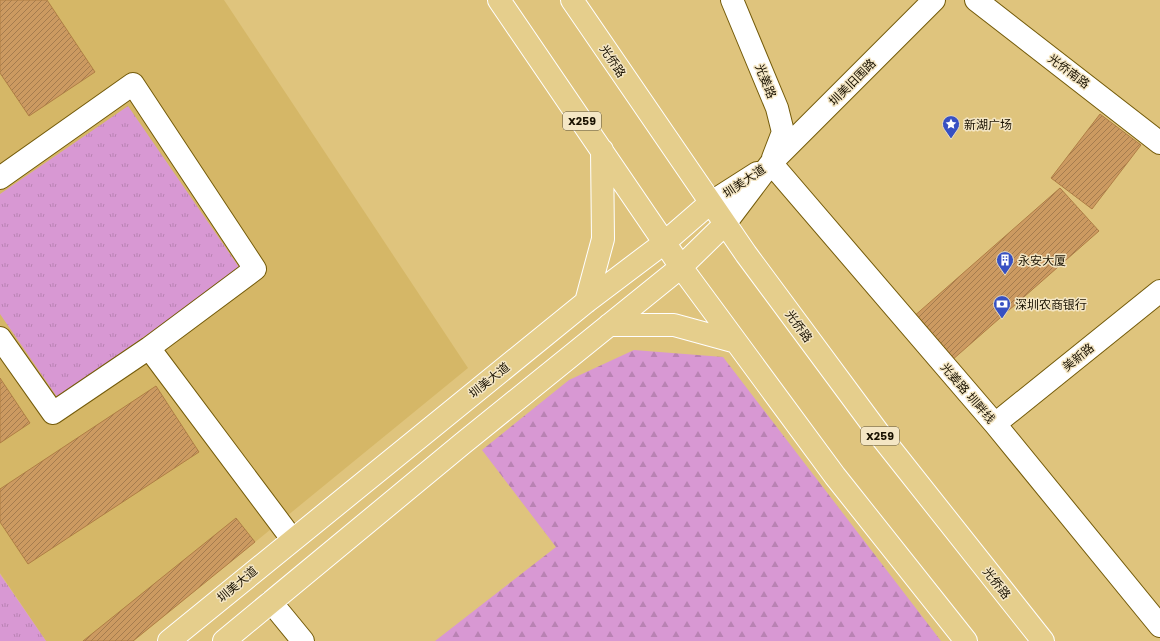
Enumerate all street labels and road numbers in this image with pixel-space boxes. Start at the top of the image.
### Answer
street label: 光侨路 [596,41,630,81]
street label: 光侨南路 [1045,50,1093,92]
street label: 圳美旧围路 [825,55,879,109]
street label: 光姜路 [751,61,781,101]
road number: X259 [563,112,601,130]
street label: 圳美大道 [719,161,769,201]
street label: 光侨路 [782,306,816,346]
street label: 美新路 [1059,339,1097,375]
street label: 圳美大道 [465,358,513,402]
street label: 光姜路 圳畔线 [937,359,999,427]
road number: X259 [861,427,899,445]
street label: 圳美大道 [213,562,261,606]
street label: 光侨路 [979,564,1015,602]

